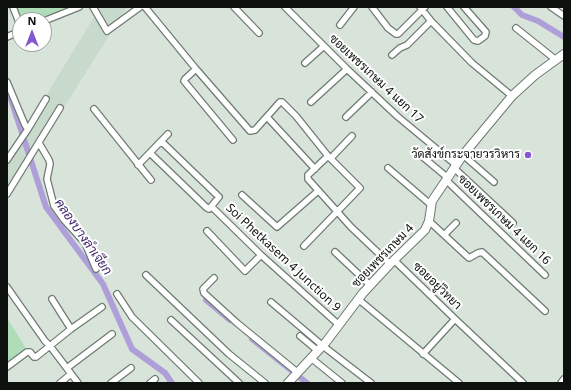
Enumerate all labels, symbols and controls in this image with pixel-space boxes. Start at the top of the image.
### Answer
north arrow [12,12,52,52]
text: N [28,13,36,28]
street label: ซอยเพชรเกษม 4 แยก 17 [326,32,426,126]
place label: วัดสังข์กระจายวรวิหาร [411,148,520,162]
marker: วัดสังข์กระจายวรวิหาร [523,150,533,160]
street label: ซอยเพชรเกษม 4 แยก 16 [455,172,553,268]
water label: คลองบางลำเจียก [51,196,115,278]
street label: Soi Phetkasem 4 Junction 9 [223,201,343,315]
street label: ซอยเพชรเกษม 4 [349,221,417,291]
street label: ซอยอยู่วิทยา [410,259,464,313]

